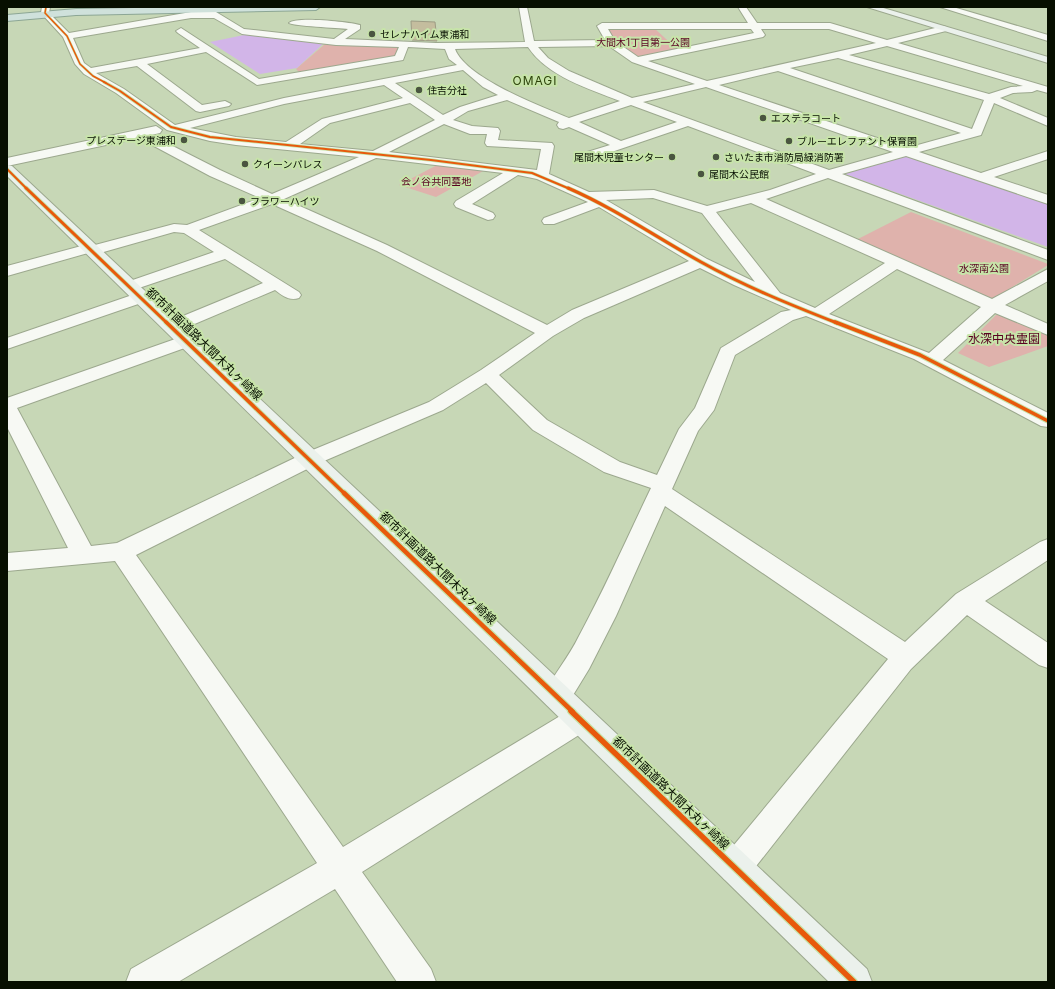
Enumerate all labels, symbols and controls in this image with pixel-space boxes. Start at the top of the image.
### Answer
place label: セレナハイム東浦和 [380,28,470,40]
marker: セレナハイム東浦和 [367,29,377,39]
park label: 大間木1丁目第一公園 [596,36,690,48]
district label: OMAGI [512,73,558,88]
place label: 住吉分社 [427,84,467,96]
marker: 住吉分社 [414,85,424,95]
place label: エステラコート [771,112,841,124]
marker: エステラコート [758,113,768,123]
place label: プレステージ東浦和 [86,134,176,146]
marker: プレステージ東浦和 [179,135,189,145]
place label: ブルーエレファント保育園 [797,135,917,147]
marker: ブルーエレファント保育園 [784,136,794,146]
place label: 尾間木児童センター [574,151,664,163]
place label: さいたま市消防局緑消防署 [724,151,844,163]
marker: 尾間木児童センター [667,152,677,162]
marker: さいたま市消防局緑消防署 [711,152,721,162]
place label: クイーンパレス [253,158,323,170]
marker: クイーンパレス [240,159,250,169]
place label: 尾間木公民館 [709,168,769,180]
marker: 尾間木公民館 [696,169,706,179]
park label: 会ノ谷共同墓地 [401,175,472,187]
place label: フラワーハイツ [250,195,320,207]
marker: フラワーハイツ [237,196,247,206]
park label: 水深南公園 [959,262,1009,274]
street label: 都市計画道路大間木丸ヶ崎線 [143,284,266,403]
park label: 水深中央霊園 [968,331,1040,346]
street label: 都市計画道路大間木丸ヶ崎線 [377,508,500,627]
street label: 都市計画道路大間木丸ヶ崎線 [610,733,733,852]

